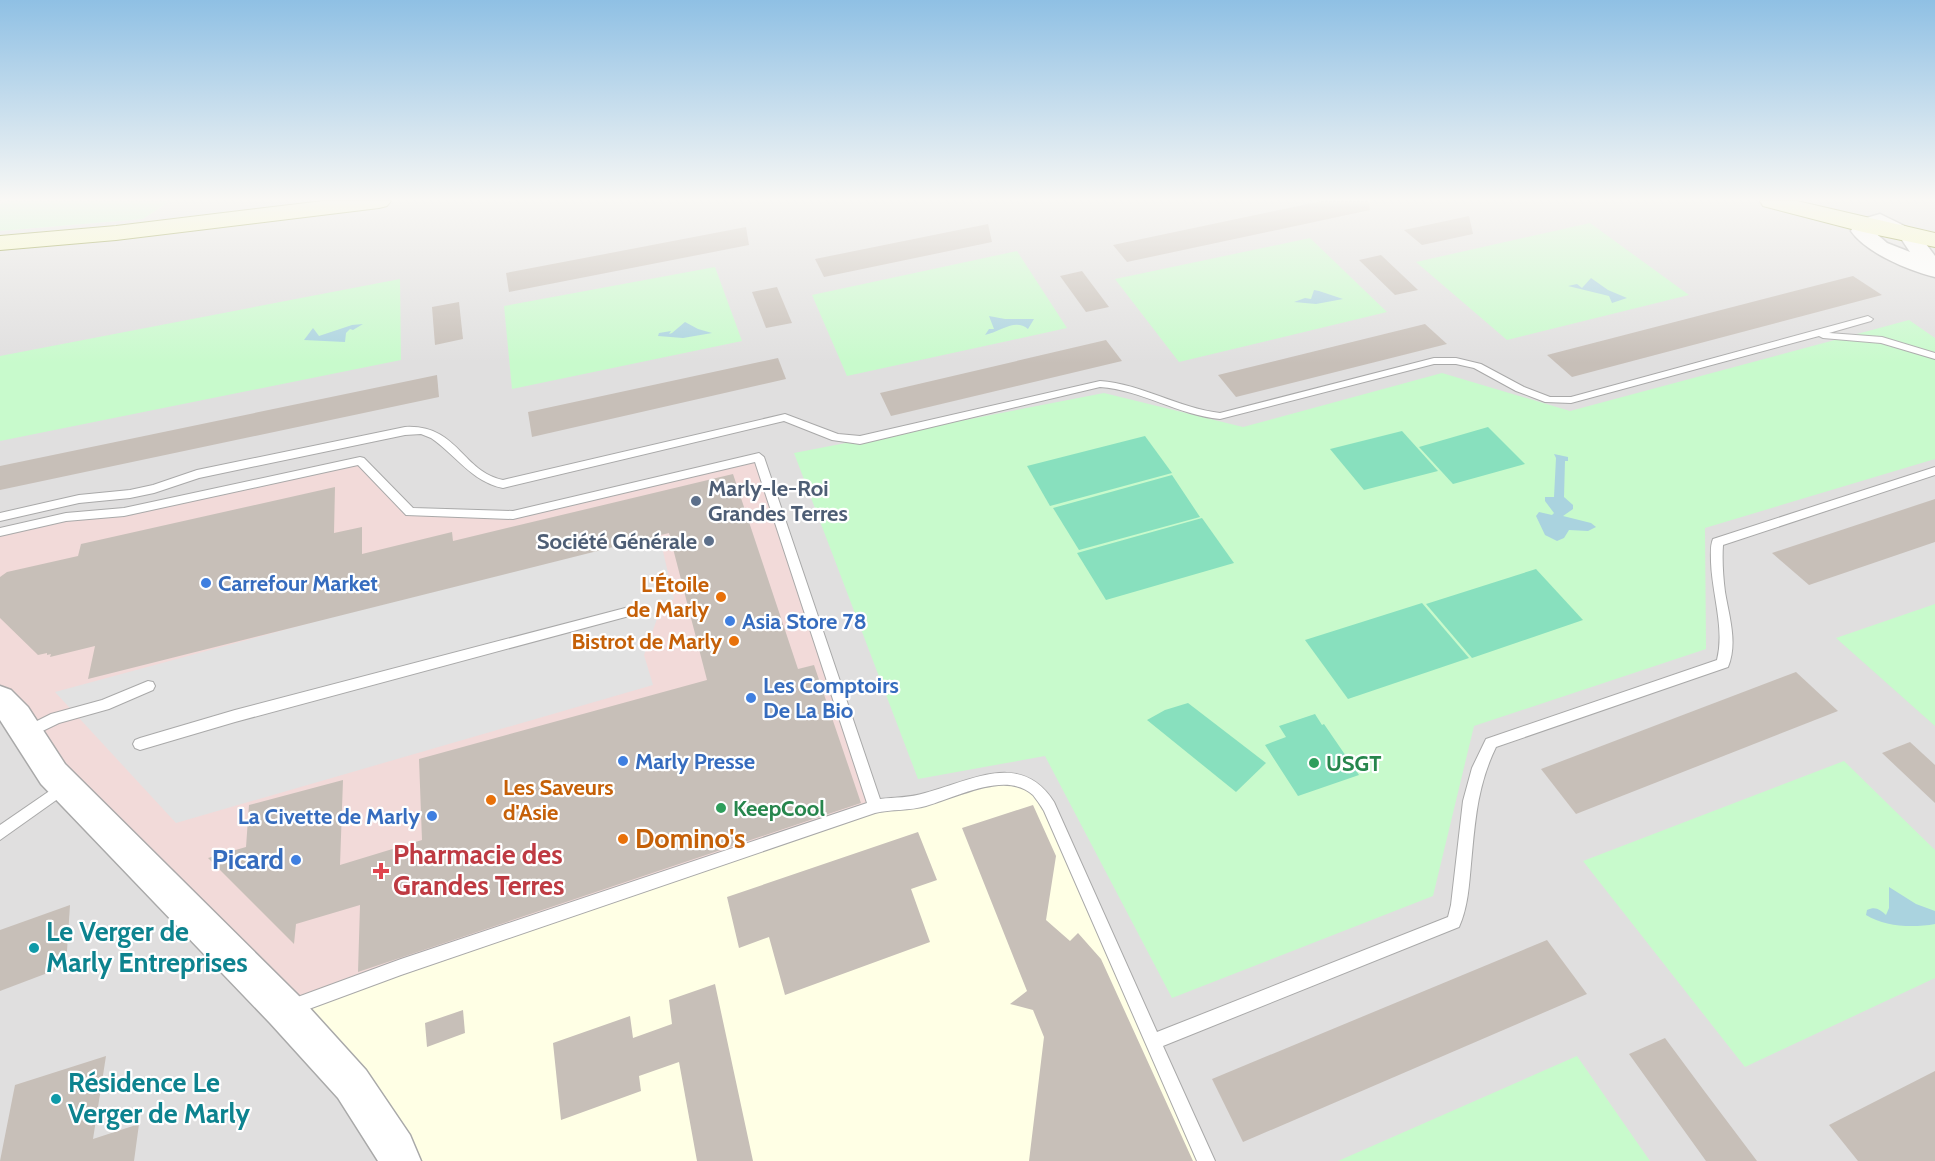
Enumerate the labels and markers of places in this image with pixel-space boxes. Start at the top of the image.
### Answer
place label: Marly-le-Roi Grandes Terres [708,475,848,527]
marker: Marly-le-Roi Grandes Terres [689,494,703,508]
place label: Société Générale [537,528,697,555]
marker: Société Générale [702,534,716,548]
place label: Carrefour Market [218,570,378,597]
place label: L'Étoile de Marly [626,571,709,623]
marker: Carrefour Market [199,576,213,590]
marker: L'Étoile de Marly [714,590,728,604]
place label: Asia Store 78 [742,608,867,635]
marker: Asia Store 78 [723,614,737,628]
place label: Bistrot de Marly [571,628,722,655]
marker: Bistrot de Marly [727,634,741,648]
place label: Les Comptoirs De La Bio [763,672,899,724]
marker: Les Comptoirs De La Bio [744,691,758,705]
place label: Marly Presse [635,748,755,775]
place label: USGT [1326,750,1381,777]
marker: Marly Presse [616,754,630,768]
marker: USGT [1307,756,1321,770]
place label: Les Saveurs d'Asie [503,774,614,826]
marker: Les Saveurs d'Asie [484,793,498,807]
place label: KeepCool [733,795,825,822]
marker: KeepCool [714,801,728,815]
place label: La Civette de Marly [238,803,420,830]
marker: La Civette de Marly [425,809,439,823]
place label: Domino's [635,822,745,855]
marker: Domino's [616,832,630,846]
place label: Pharmacie des Grandes Terres [393,838,564,902]
place label: Picard [212,843,284,876]
marker: Picard [289,853,303,867]
marker: Pharmacie des Grandes Terres [374,864,388,878]
place label: Le Verger de Marly Entreprises [46,915,248,979]
marker: Le Verger de Marly Entreprises [27,941,41,955]
place label: Résidence Le Verger de Marly [68,1066,250,1130]
marker: Résidence Le Verger de Marly [49,1092,63,1106]

